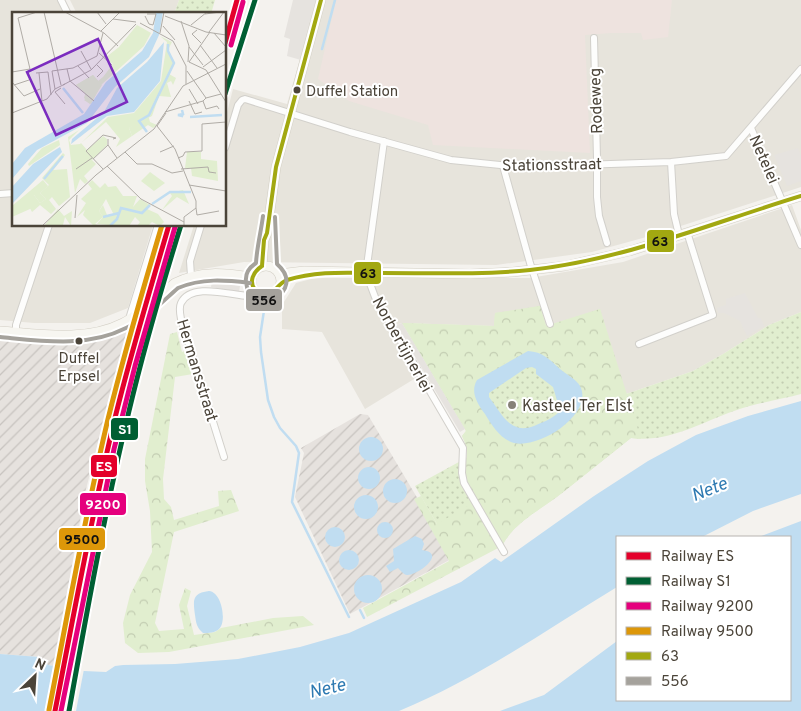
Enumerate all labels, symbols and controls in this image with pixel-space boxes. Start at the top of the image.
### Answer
inset map [12,12,226,226]
street label: Rodeweg [586,68,608,134]
place label: Duffel Station [306,83,398,102]
marker: Duffel Station [292,85,302,95]
street label: Netelei [744,132,783,187]
street label: Stationsstraat [502,155,602,177]
line badge: 63 [646,229,675,253]
text: 63 [652,234,669,251]
line badge: 63 [353,261,382,285]
text: 63 [360,266,377,283]
line badge: 556 [245,288,283,312]
text: 556 [251,293,277,310]
street label: Norbertijnerlei [367,294,436,396]
street label: Hermansstraat [171,317,221,424]
marker: Duffel Erpsel [74,336,84,346]
place label: Duffel Erpsel [58,350,100,387]
place label: Kasteel Ter Elst [522,397,633,417]
marker: Kasteel Ter Elst [506,399,518,411]
line badge: S1 [110,417,139,441]
text: S1 [118,422,132,439]
line badge: ES [90,454,118,478]
text: ES [95,459,113,476]
water label: Nete [688,473,732,508]
line badge: 9200 [79,492,127,516]
text: 9200 [85,497,121,514]
line badge: 9500 [58,527,106,551]
text: 9500 [64,532,100,549]
legend [616,536,791,701]
text: Railway ES [661,548,734,567]
text: Railway S1 [661,573,731,592]
text: Railway 9200 [661,598,754,617]
text: Railway 9500 [661,623,754,642]
text: 63 [661,648,679,667]
north arrow [10,651,60,701]
text: N [32,656,48,675]
text: 556 [661,673,689,692]
water label: Nete [307,674,349,705]

